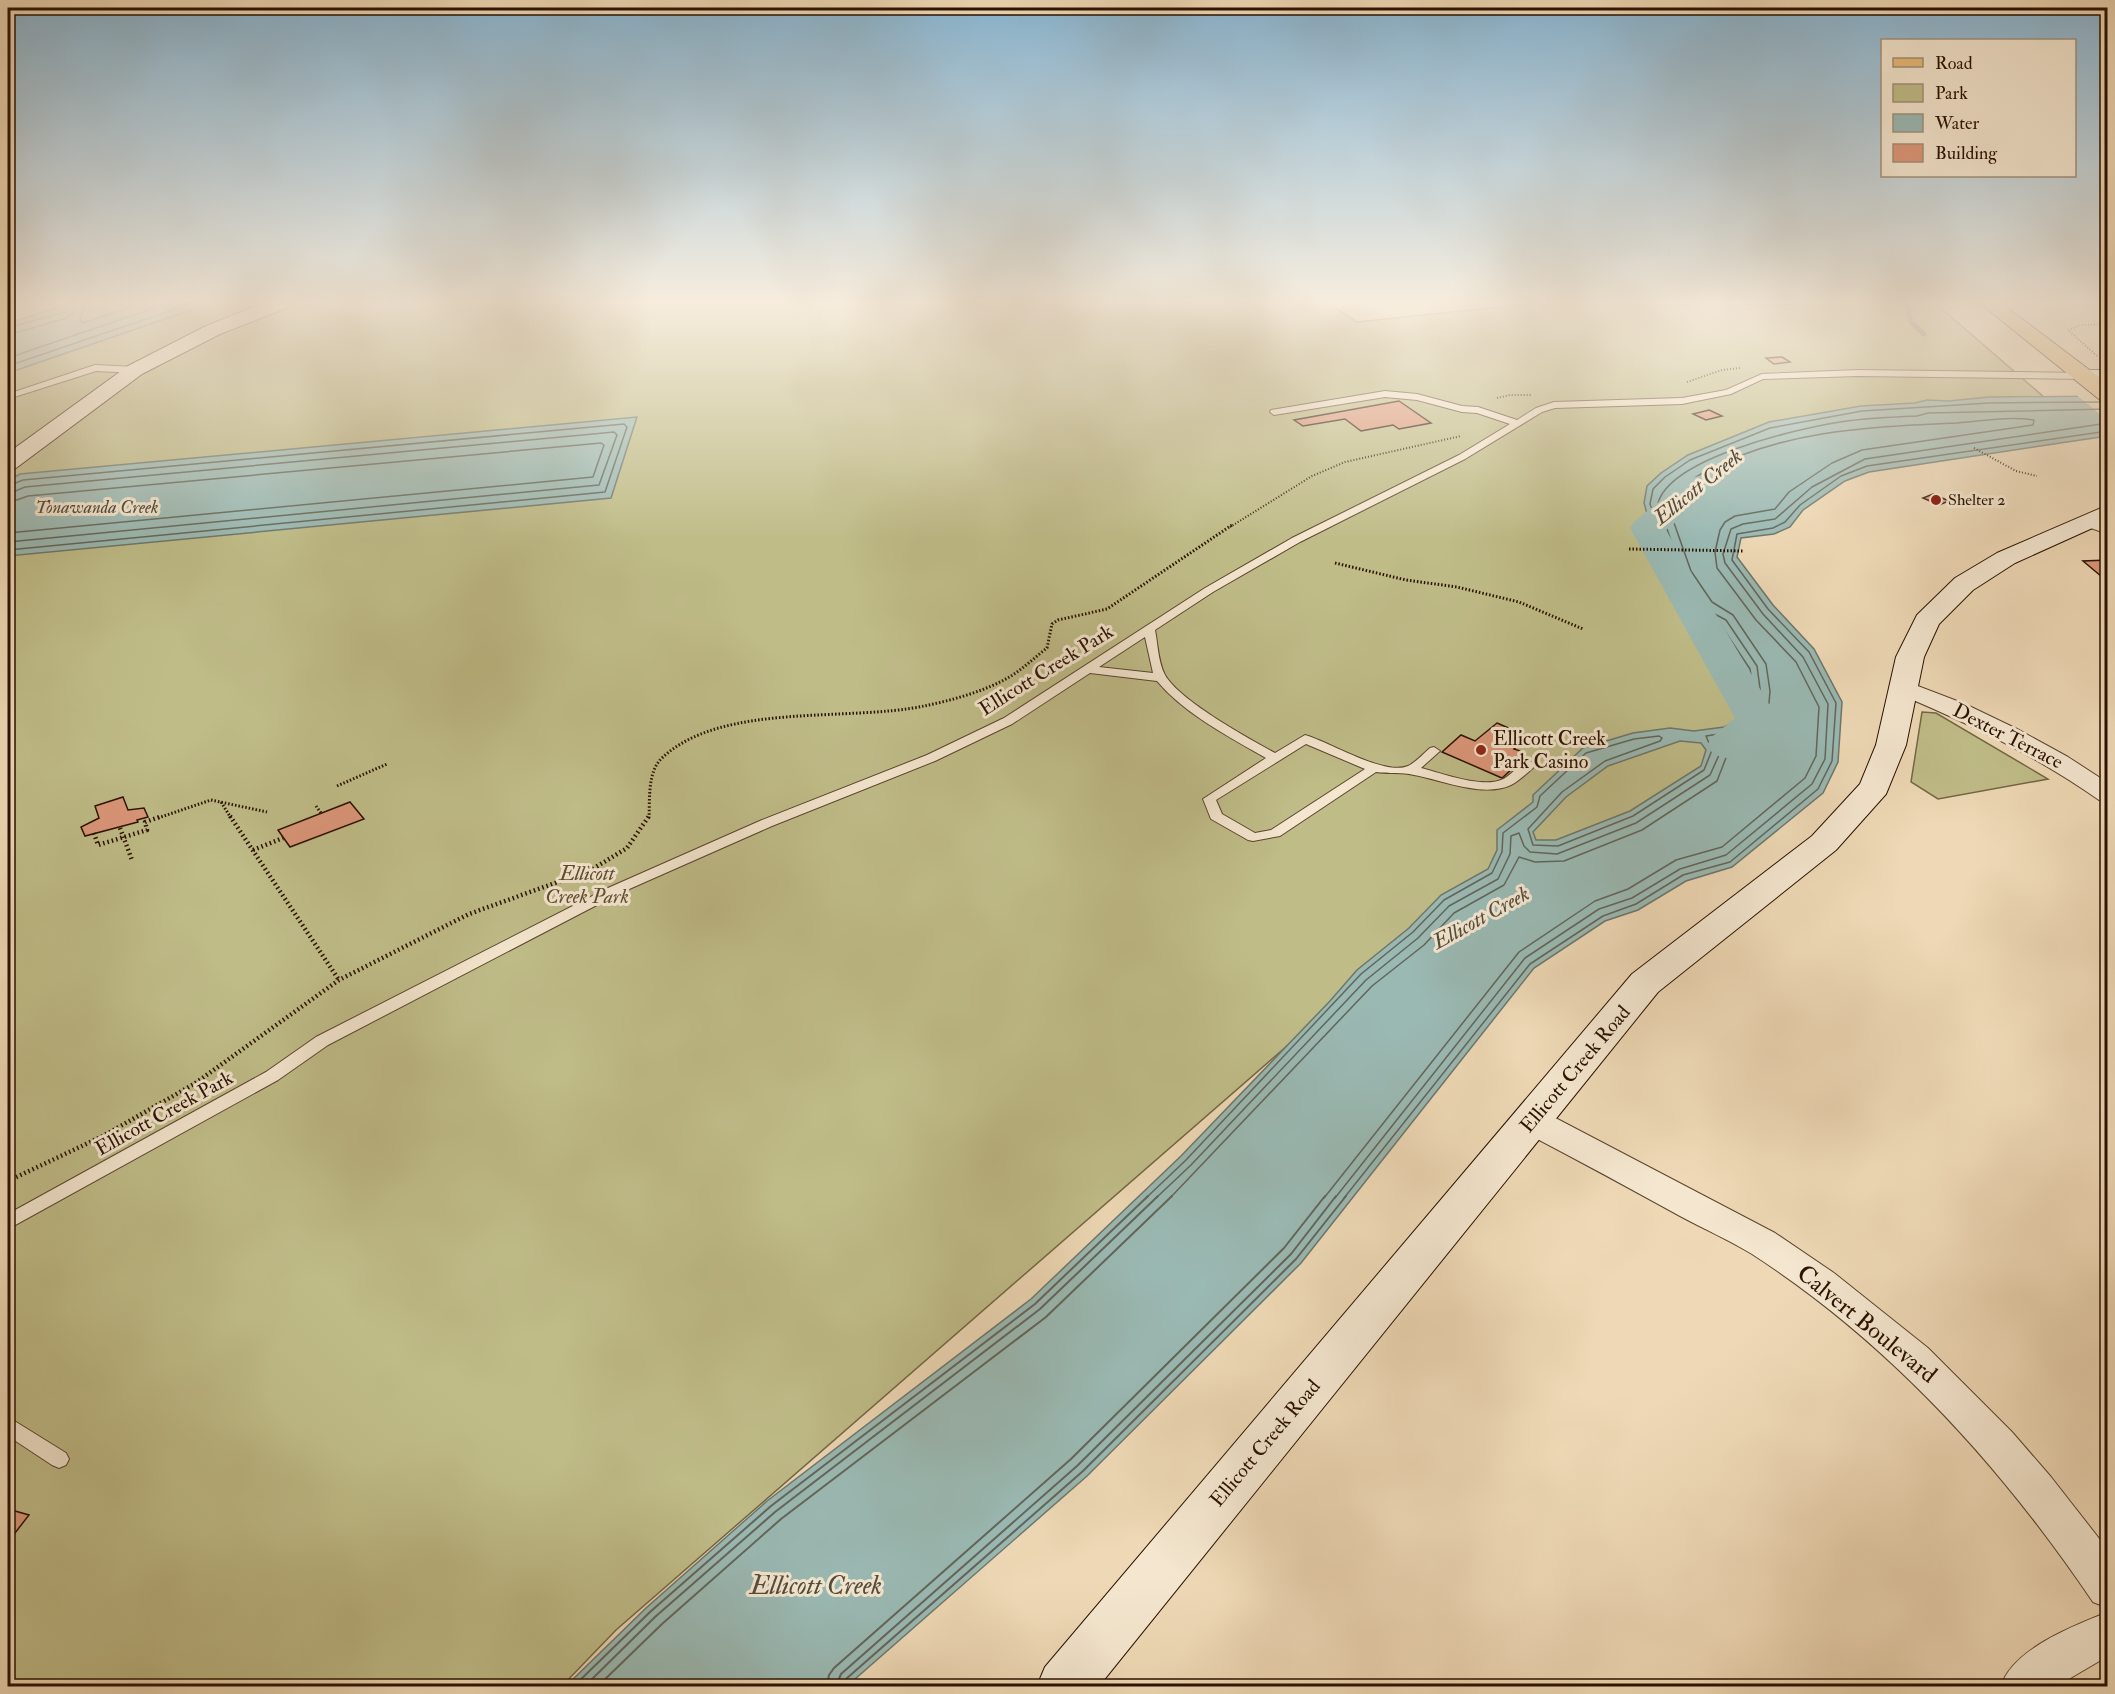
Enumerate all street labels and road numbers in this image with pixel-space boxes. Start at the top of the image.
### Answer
street label: Ellicott Creek Park [974,619,1118,721]
street label: Dexter Terrace [1949,698,2067,774]
street label: Ellicott Creek Road [1514,1000,1636,1138]
street label: Ellicott Creek Park [91,1065,238,1161]
street label: Calvert Boulevard [1790,1258,1944,1390]
street label: Ellicott Creek Road [1204,1374,1326,1512]

